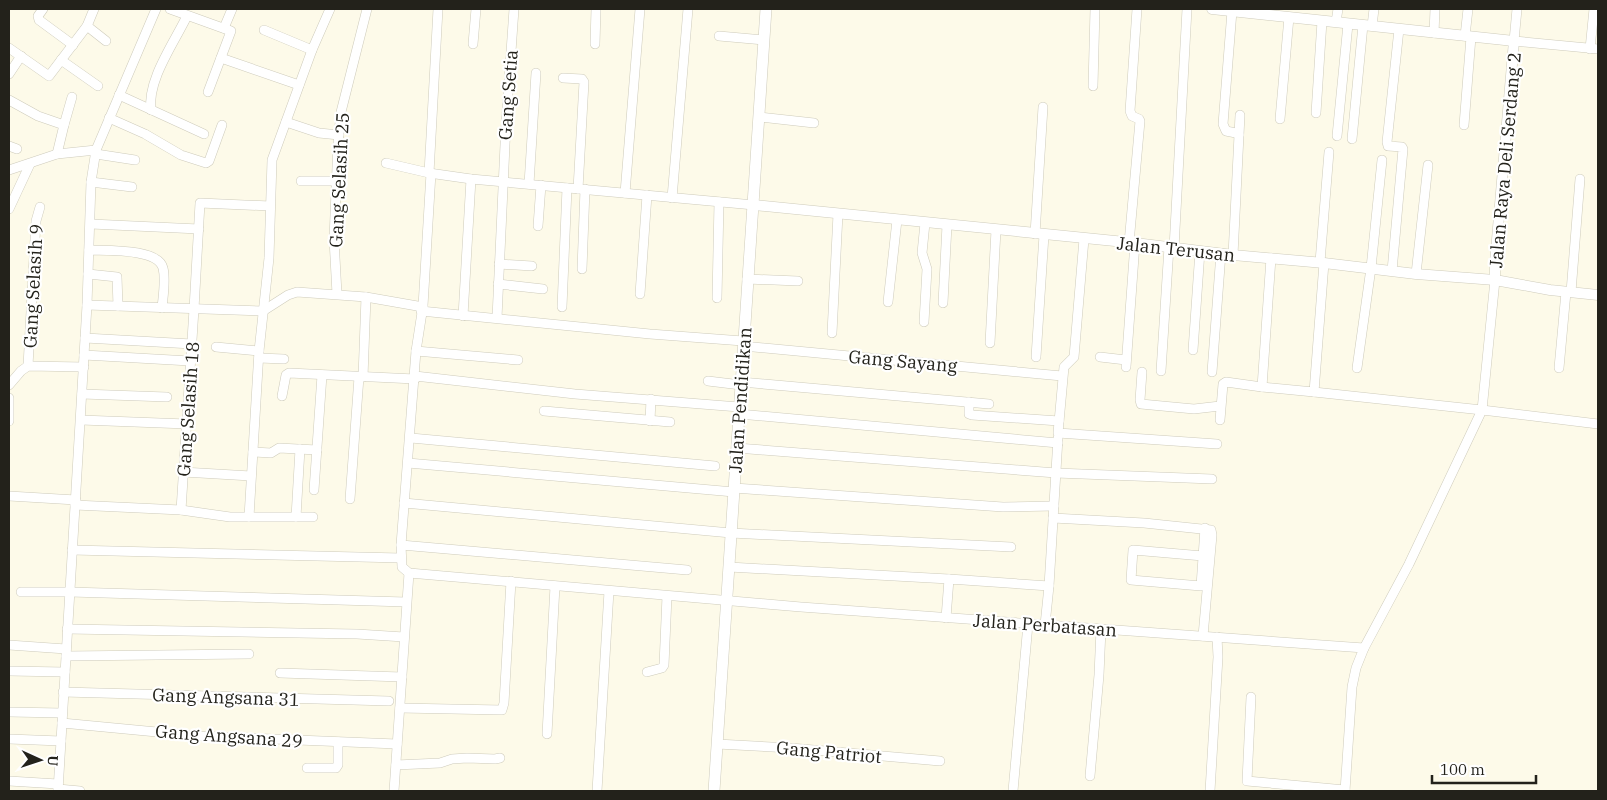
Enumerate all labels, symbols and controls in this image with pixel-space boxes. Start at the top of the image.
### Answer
street label: Gang Setia [493,49,523,141]
street label: Jalan Raya Deli Serdang 2 [1484,51,1526,269]
street label: Gang Selasih 25 [324,112,354,248]
street label: Gang Selasih 9 [18,223,48,349]
street label: Jalan Terusan [1116,231,1236,267]
street label: Jalan Pendidikan [723,326,757,474]
street label: Gang Selasih 18 [172,341,204,477]
street label: Gang Sayang [848,345,959,377]
street label: Jalan Perbatasan [972,608,1118,642]
street label: Gang Angsana 31 [152,683,300,711]
street label: Gang Angsana 29 [154,719,304,753]
north arrow [15,735,65,785]
street label: Gang Patriot [775,736,883,768]
scale bar [1432,752,1536,784]
text: U [44,755,62,767]
text: 100 m [1440,760,1485,779]

